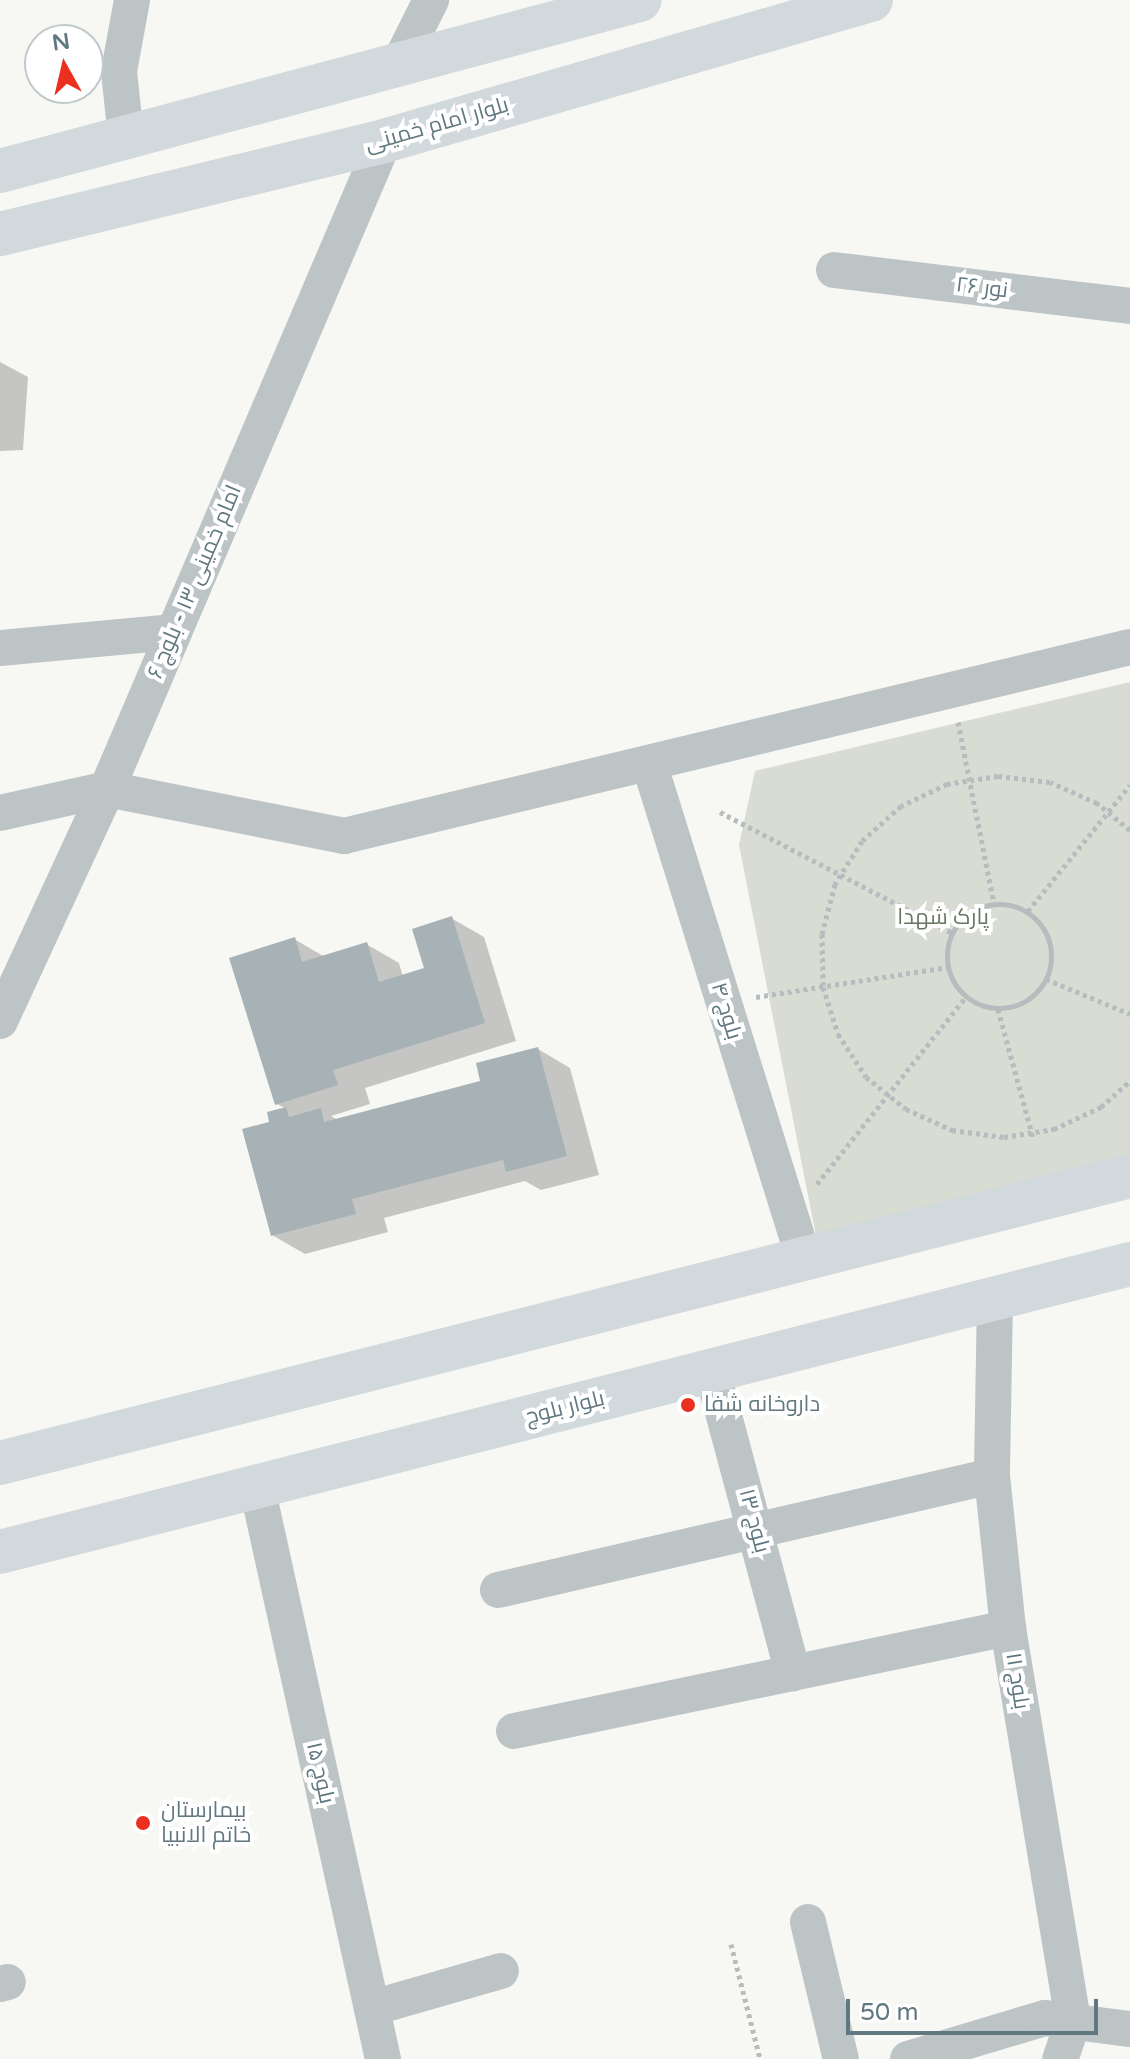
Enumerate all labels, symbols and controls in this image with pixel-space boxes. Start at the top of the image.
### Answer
north arrow [24,24,104,104]
text: N [50,28,71,56]
street label: بلوار امام خمینی [362,92,512,158]
street label: نور ۲۶ [954,272,1010,304]
street label: امام خمینی ۱۳ - بلوچ ۶ [142,481,248,683]
park label: پارک شهدا [897,905,989,931]
street label: بلوچ ۴ [705,979,747,1043]
street label: بلوار بلوچ [523,1385,607,1431]
place label: داروخانه شفا [704,1392,820,1418]
marker: داروخانه شفا [679,1396,697,1414]
street label: بلوچ ۱۳ [733,1486,775,1556]
street label: بلوچ ۱۱ [999,1651,1035,1711]
street label: بلوچ ۱۵ [300,1740,340,1806]
place label: بیمارستان خاتم الانبیا [161,1797,251,1848]
marker: بیمارستان خاتم الانبیا [132,1812,154,1834]
scale bar [850,1983,1102,2033]
text: 50 m [860,1998,918,2027]

